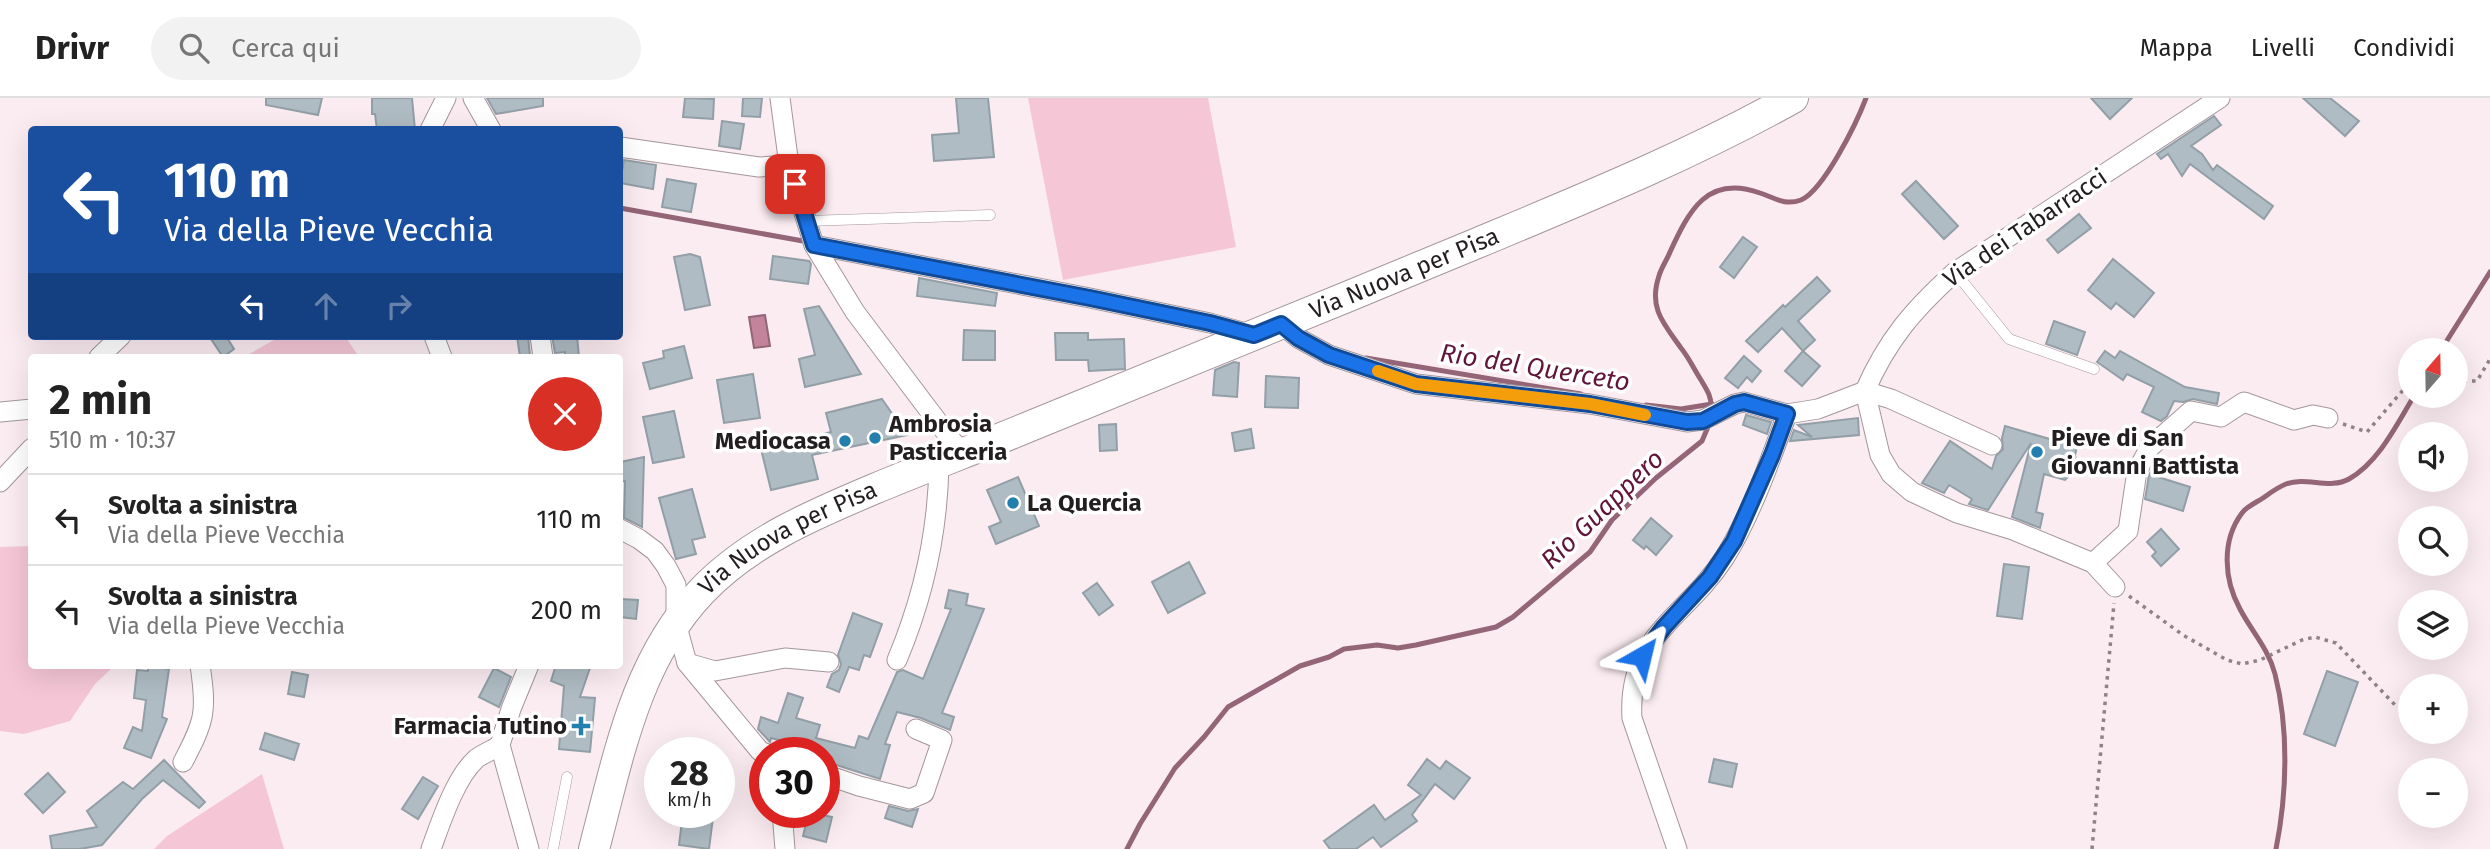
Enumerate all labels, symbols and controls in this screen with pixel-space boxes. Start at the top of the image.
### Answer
search box [151,17,641,80]
text: Drivr [35,28,109,68]
icon: search [175,29,213,67]
text: Cerca qui [231,33,340,64]
text: Mappa [2140,34,2213,62]
text: Livelli [2251,34,2315,62]
text: Condividi [2353,34,2455,62]
text: 110 m [164,151,290,210]
icon: left [49,154,140,245]
pin [765,154,825,214]
street label: Via dei Tabarracci [1938,163,2112,293]
icon: arrive [776,165,814,203]
text: Via della Pieve Vecchia [164,211,494,249]
street label: Via Nuova per Pisa [1305,222,1503,325]
icon: left [234,287,272,325]
icon: ahead [307,287,345,325]
icon: right [380,287,418,325]
water label: Rio del Querceto [1438,337,1632,398]
north arrow [2398,338,2468,408]
map controls [2398,338,2468,828]
text: 2 min [49,375,152,425]
button: close [528,377,602,451]
place label: Ambrosia Pasticceria [888,410,1008,466]
button: sound [2398,422,2468,492]
place label: Pieve di San Giovanni Battista [2051,424,2239,480]
text: 510 m · 10:37 [49,426,176,454]
place label: Mediocasa [715,427,831,455]
marker: Ambrosia Pasticceria [867,430,883,446]
marker: Mediocasa [837,433,853,449]
water label: Rio Guappero [1535,443,1670,576]
marker: Pieve di San Giovanni Battista [2029,444,2045,460]
street label: Via Nuova per Pisa [693,475,881,600]
place label: La Quercia [1027,489,1142,517]
text: Svolta a sinistra [108,490,298,521]
marker: La Quercia [1005,495,1021,511]
icon: left [49,501,87,539]
text: 110 m [536,504,602,535]
button: search [2398,506,2468,576]
text: Via della Pieve Vecchia [108,521,345,549]
text: Svolta a sinistra [108,581,298,612]
button: layers [2398,590,2468,660]
icon: left [49,592,87,630]
text: 200 m [531,595,602,626]
text: Via della Pieve Vecchia [108,612,345,640]
position arrow [1605,619,1679,693]
button: + [2398,674,2468,744]
place label: Farmacia Tutino [394,712,567,740]
marker: Farmacia Tutino [573,718,589,734]
speed limit sign: 30 [749,737,840,828]
text: 28 [670,752,709,794]
button: − [2398,758,2468,828]
text: km/h [667,789,712,811]

